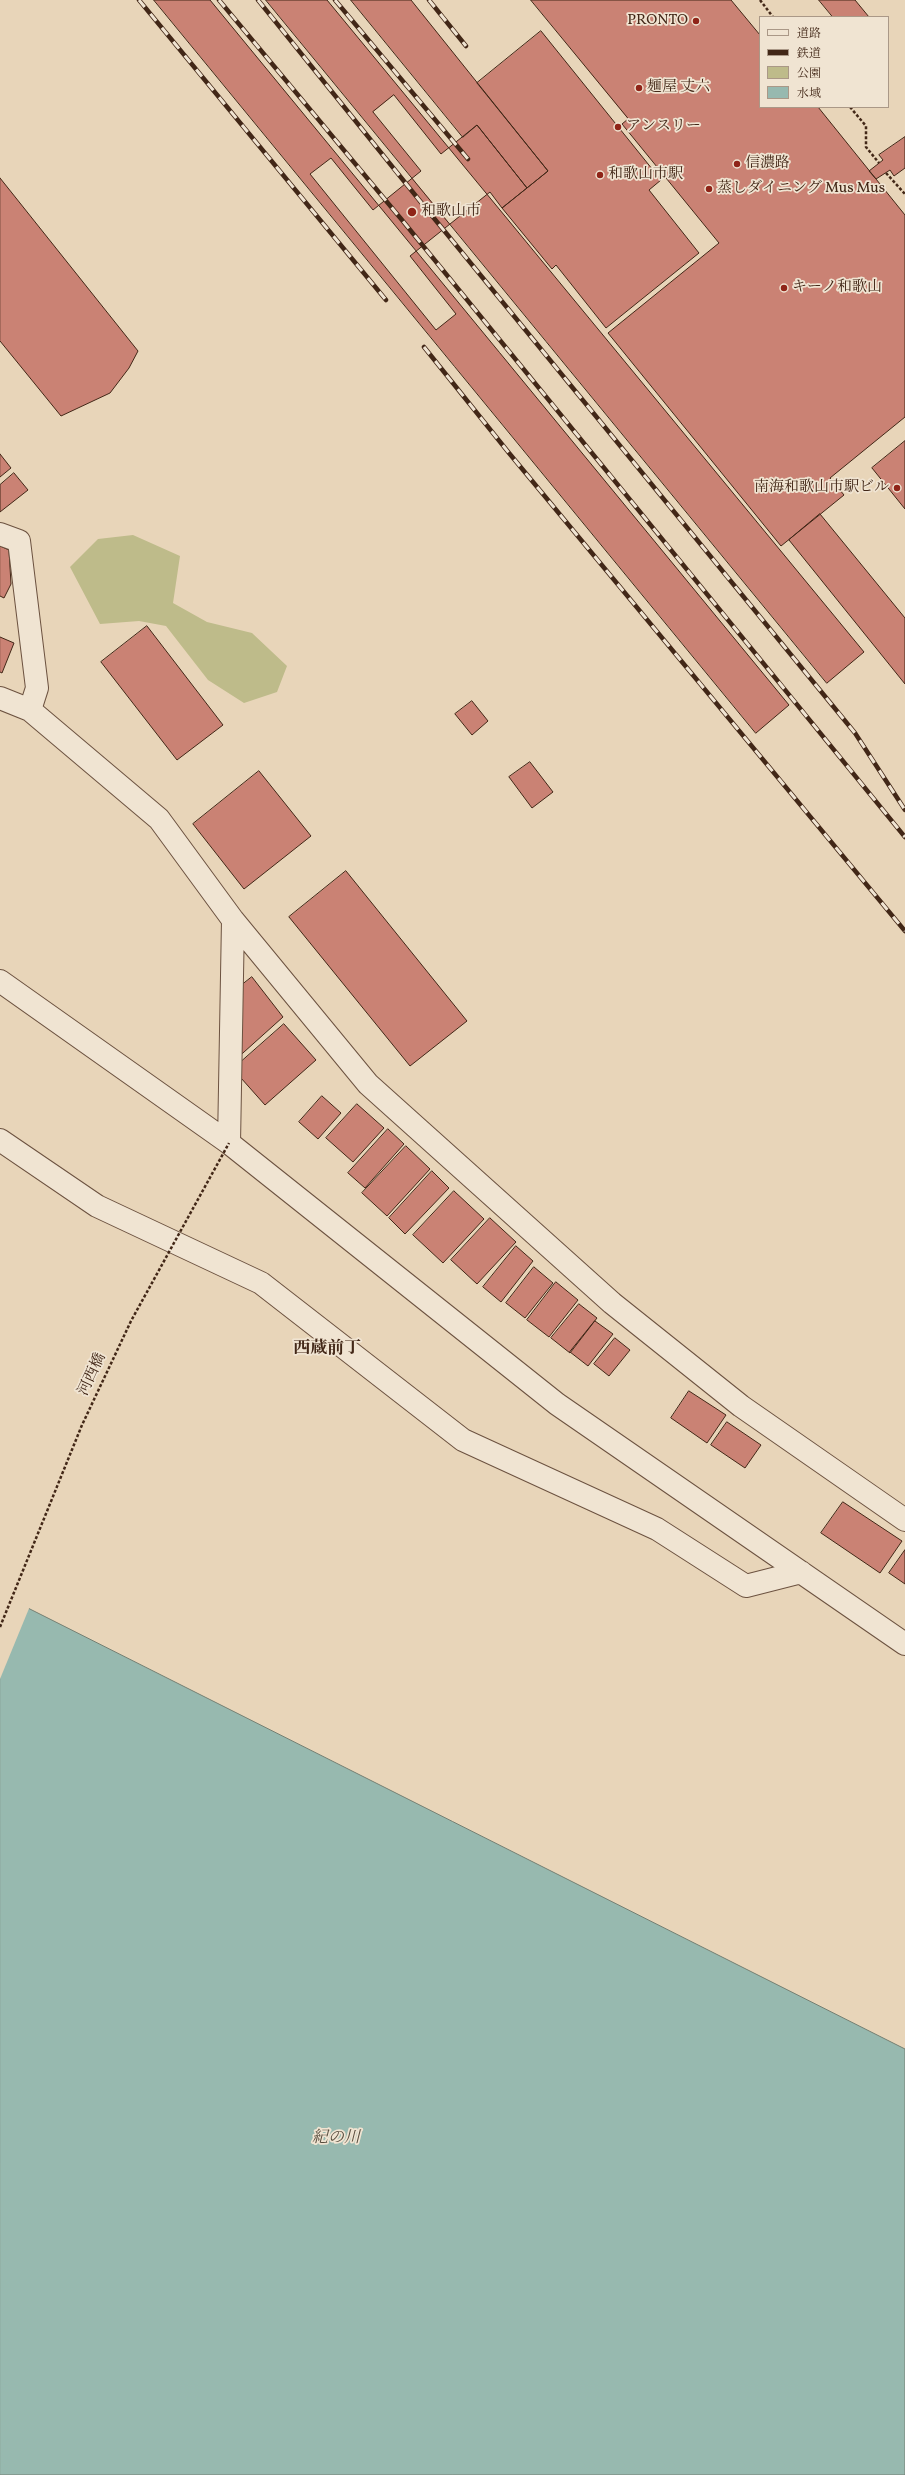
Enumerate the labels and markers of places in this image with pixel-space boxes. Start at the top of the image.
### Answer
place label: PRONTO [627,12,688,30]
marker: PRONTO [691,16,701,26]
place label: 麺屋 丈六 [647,79,710,97]
marker: 麺屋 丈六 [634,83,644,93]
place label: アンスリー [626,118,701,136]
marker: アンスリー [613,122,623,132]
place label: 信濃路 [745,155,790,173]
marker: 信濃路 [732,159,742,169]
place label: 和歌山市駅 [608,166,683,184]
marker: 和歌山市駅 [595,170,605,180]
place label: 蒸しダイニング Mus Mus [717,180,885,198]
marker: 蒸しダイニング Mus Mus [704,184,714,194]
place label: 和歌山市 [421,203,481,221]
marker: 和歌山市 [406,206,418,218]
place label: キーノ和歌山 [792,279,882,297]
marker: キーノ和歌山 [779,283,789,293]
place label: 南海和歌山市駅ビル [754,479,889,497]
marker: 南海和歌山市駅ビル [892,483,902,493]

